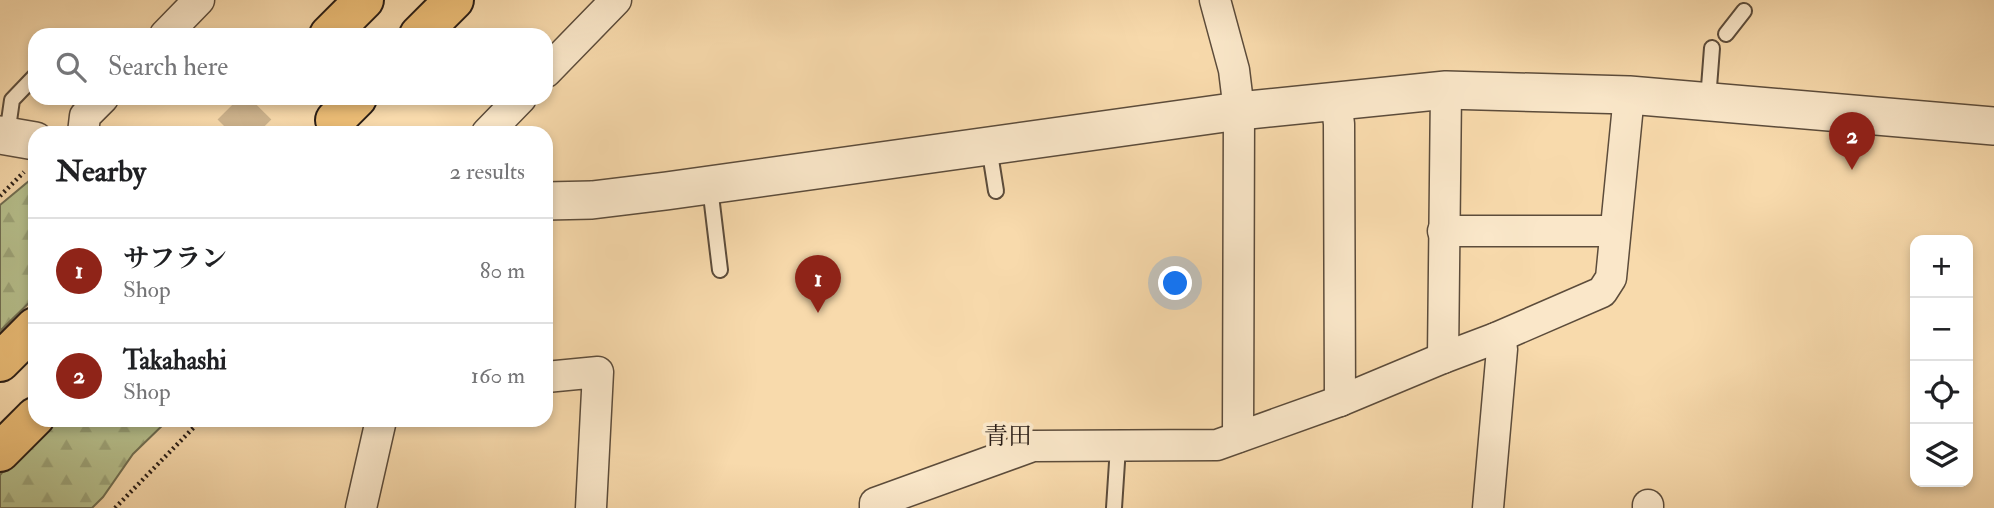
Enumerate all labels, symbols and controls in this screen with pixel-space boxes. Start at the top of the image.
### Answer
search box [28,28,553,105]
icon: search [52,48,90,86]
text: Search here [108,51,228,83]
pin: 2 [1829,112,1875,170]
text: Nearby [56,153,146,190]
text: 2 results [450,157,525,186]
map controls [1910,235,1973,487]
button: + [1910,235,1973,298]
text: サフラン [123,243,227,275]
pin: 1 [795,255,841,313]
text: 1 [75,256,83,285]
text: 80 m [480,256,525,285]
your location [1158,266,1192,300]
text: Shop [123,275,171,304]
button: − [1910,298,1973,361]
text: Takahashi [123,345,227,377]
text: 2 [73,361,85,390]
text: 160 m [471,361,525,390]
button: locate [1910,361,1973,424]
text: Shop [123,377,171,406]
district label: 青田 [984,421,1032,452]
button: layers [1910,424,1973,487]

